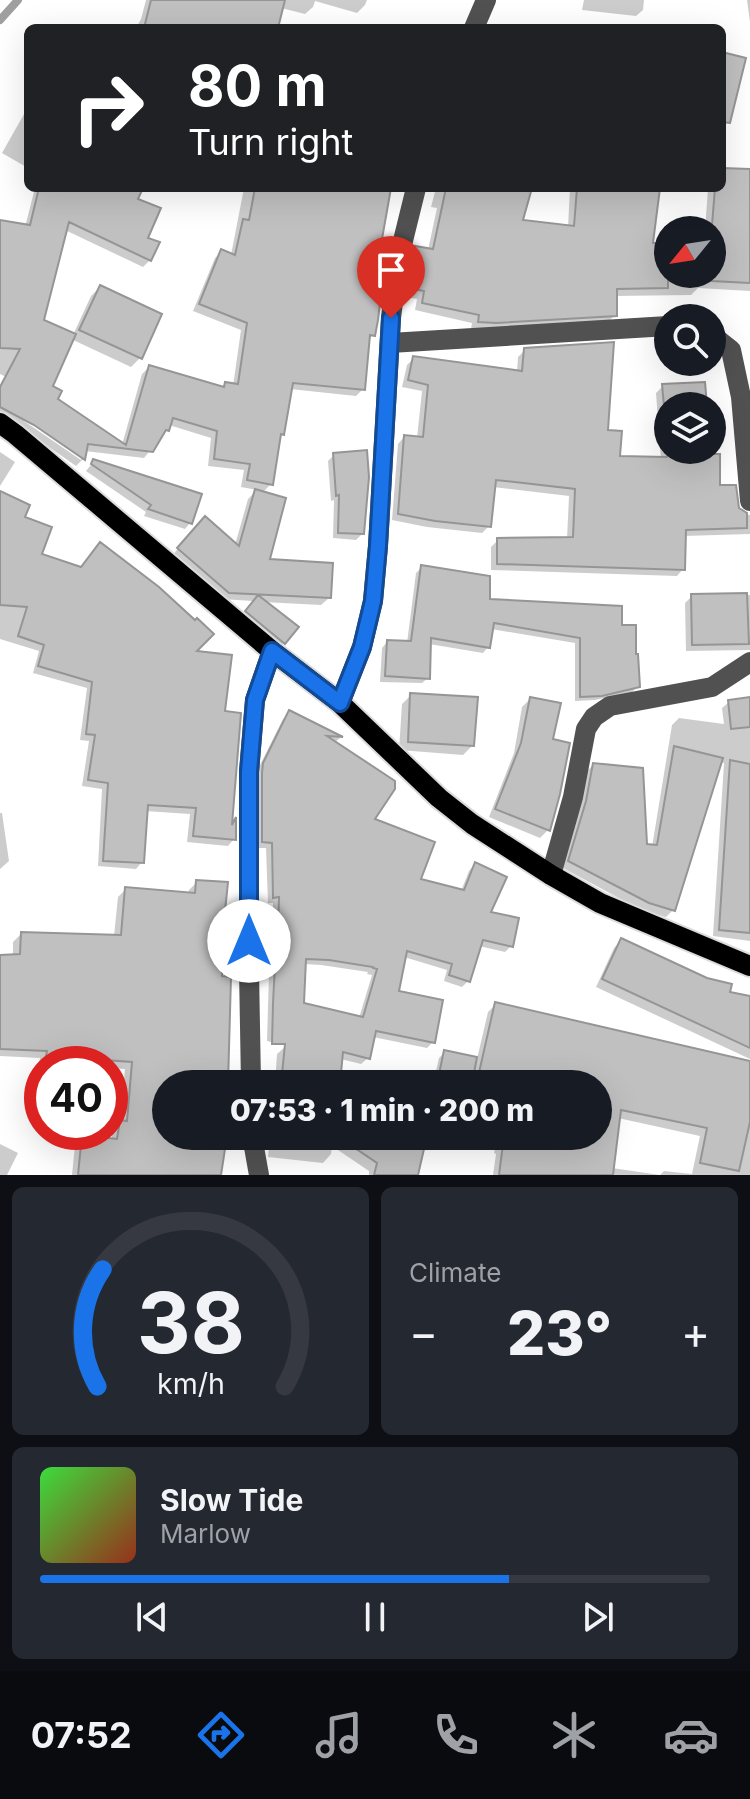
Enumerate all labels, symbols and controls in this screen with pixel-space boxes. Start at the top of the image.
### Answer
text: 80 m [188,52,327,120]
icon: right [56,56,160,160]
text: Turn right [188,120,353,164]
north arrow [654,216,726,288]
map controls [654,216,726,464]
pin [357,236,425,318]
icon: arrive [369,248,413,292]
button: search [654,304,726,376]
button: layers [654,392,726,464]
position arrow [207,899,291,983]
speed limit sign: 40 [24,1046,128,1150]
text: 07:53 · 1 min · 200 m [230,1092,534,1128]
text: Climate [409,1257,501,1288]
text: 38 [137,1272,244,1373]
text: 23° [507,1297,612,1369]
text: − [409,1306,438,1360]
text: + [681,1306,710,1360]
text: km/h [157,1366,224,1401]
text: Slow Tide [160,1482,303,1518]
text: Marlow [160,1518,251,1549]
icon: previous [130,1595,174,1639]
icon: pause [353,1595,397,1639]
icon: next [576,1595,620,1639]
icon: directions [193,1707,249,1763]
icon: music [311,1707,367,1763]
icon: phone [428,1707,484,1763]
icon: climate [546,1707,602,1763]
icon: car [663,1707,719,1763]
text: 07:52 [31,1713,132,1757]

